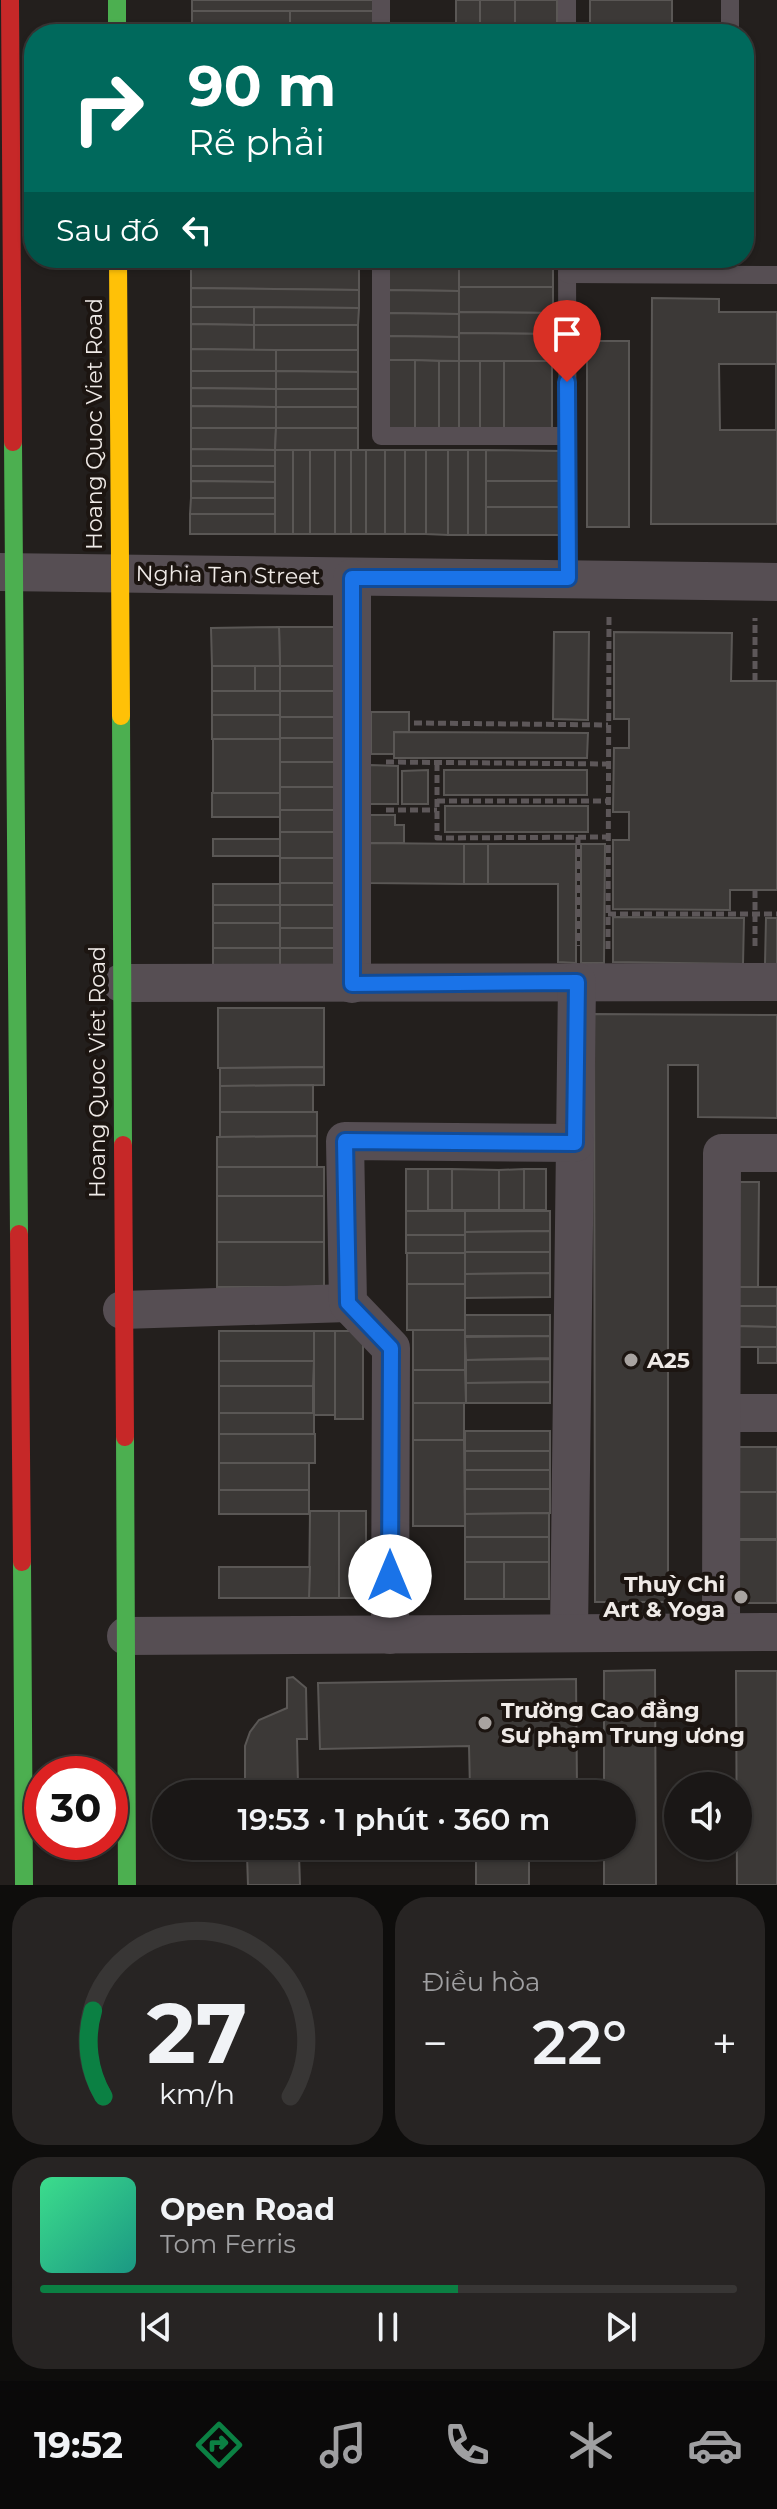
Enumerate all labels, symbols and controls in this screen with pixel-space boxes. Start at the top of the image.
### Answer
text: 90 m [188,52,336,120]
icon: right [56,56,160,160]
text: Rẽ phải [188,120,325,164]
icon: left [175,208,219,252]
text: Sau đó [56,212,159,249]
street label: Hoang Quoc Viet Road [81,298,108,550]
pin [533,300,601,382]
icon: arrive [545,312,589,356]
street label: Nghia Tan Street [135,560,321,590]
street label: Hoang Quoc Viet Road [84,946,111,1198]
place label: A25 [646,1347,690,1374]
marker: A25 [622,1351,640,1369]
position arrow [348,1534,432,1618]
place label: Thuỳ Chi Art & Yoga [602,1571,725,1623]
marker: Thuỳ Chi Art & Yoga [732,1588,750,1606]
place label: Trường Cao đẳng Sư phạm Trung ương [501,1697,745,1749]
marker: Trường Cao đẳng Sư phạm Trung ương [476,1714,494,1732]
speed limit sign: 30 [24,1756,128,1860]
map controls [664,1772,752,1860]
button: sound [664,1772,752,1860]
text: 19:53 · 1 phút · 360 m [238,1801,550,1838]
text: Điều hòa [423,1966,540,1998]
text: 27 [147,1982,248,2084]
text: 22° [532,2006,627,2079]
text: − [423,2016,448,2070]
text: + [712,2016,737,2070]
text: km/h [159,2076,235,2111]
text: Open Road [160,2191,335,2228]
text: Tom Ferris [160,2228,296,2260]
icon: previous [134,2305,178,2349]
icon: pause [366,2305,410,2349]
icon: next [599,2305,643,2349]
icon: directions [191,2417,247,2473]
icon: music [315,2417,371,2473]
icon: phone [439,2417,495,2473]
icon: climate [563,2417,619,2473]
icon: car [687,2417,743,2473]
text: 19:52 [34,2423,123,2467]

